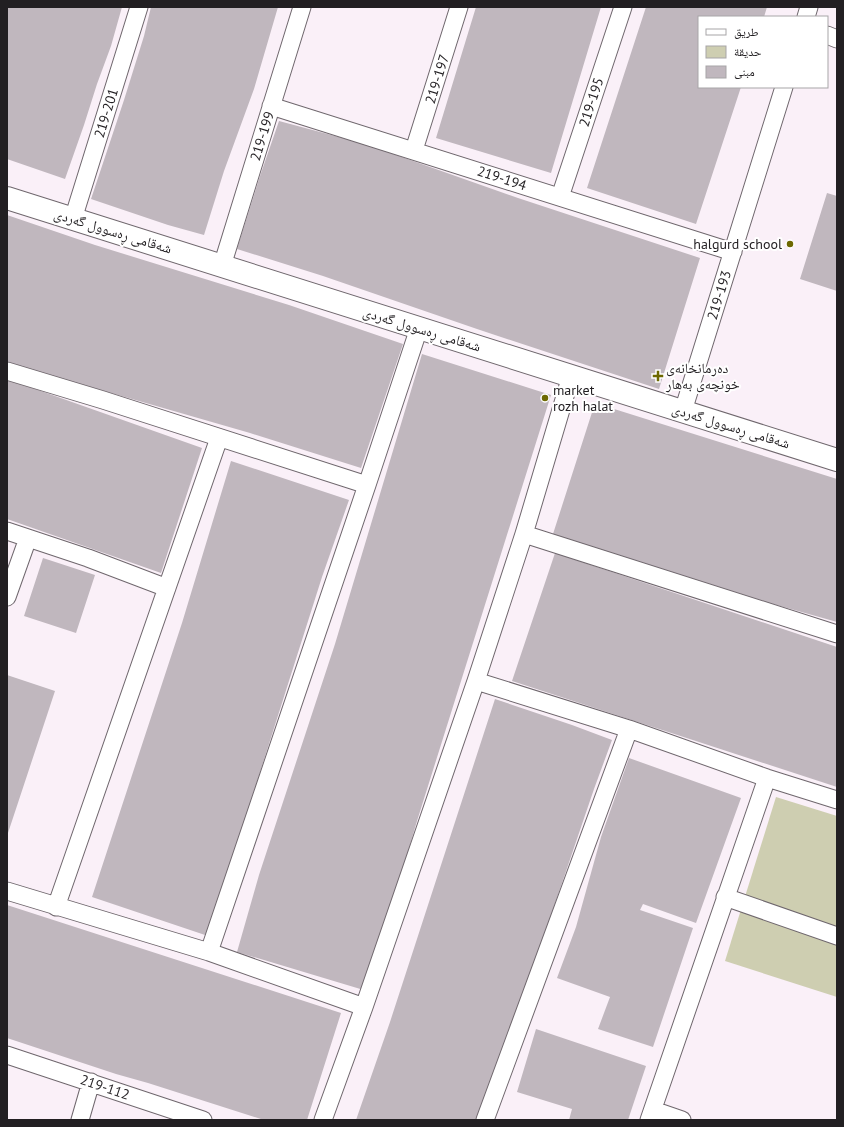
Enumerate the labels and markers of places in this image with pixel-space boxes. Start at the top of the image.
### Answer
place label: halgurd school [693,235,782,253]
marker: halgurd school [785,239,795,249]
place label: دەرمانخانەی خونچەی بەهار [665,359,740,393]
marker: دەرمانخانەی خونچەی بەهار [653,371,663,381]
place label: market rozh halat [553,381,613,415]
marker: market rozh halat [540,393,550,403]

